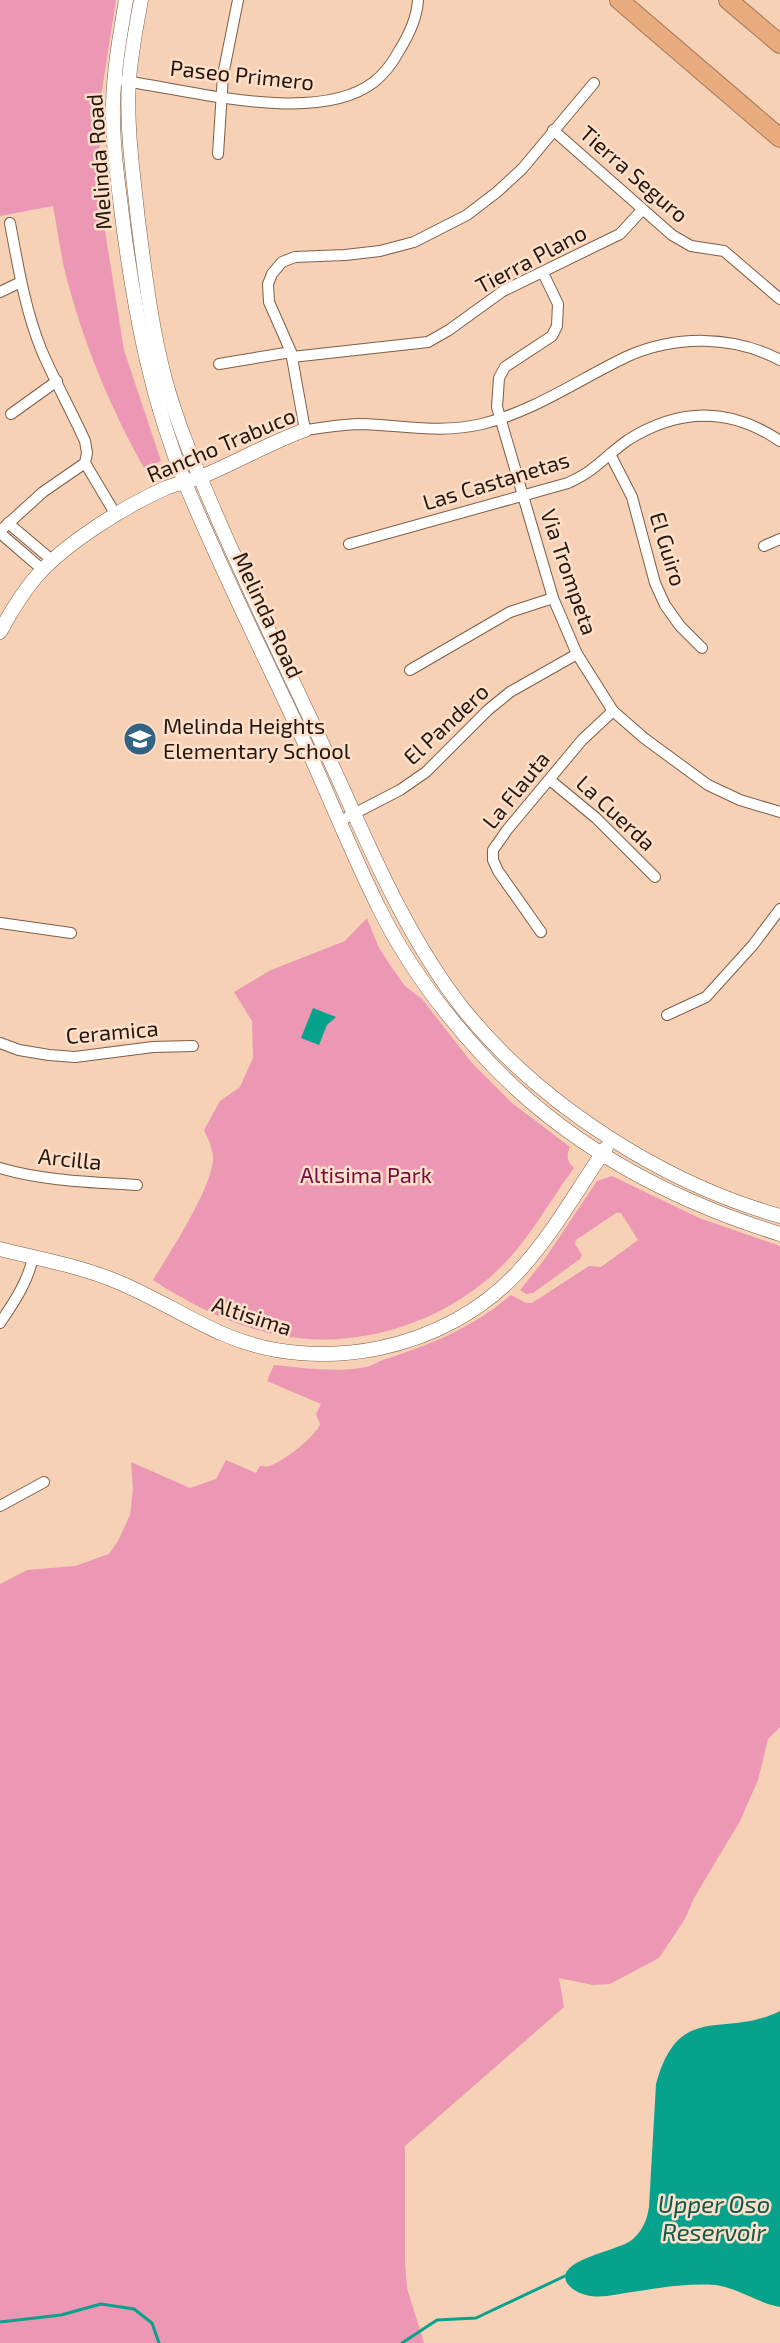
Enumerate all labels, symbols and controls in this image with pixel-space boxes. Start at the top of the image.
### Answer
street label: Paseo Primero [169,54,315,94]
street label: Melinda Road [80,93,116,231]
street label: Tierra Seguro [575,119,694,227]
street label: Tierra Plano [471,218,590,298]
street label: Rancho Trabuco [142,401,299,487]
street label: Las Castanetas [419,445,572,515]
street label: Via Trompeta [536,505,604,638]
street label: El Guiro [645,509,693,589]
street label: Melinda Road [228,547,309,682]
street label: El Pandero [398,677,493,769]
place label: Melinda Heights Elementary School [163,712,351,763]
school or university icon: Melinda Heights Elementary School [122,721,158,757]
street label: La Flauta [476,746,554,833]
street label: La Cuerda [572,769,662,855]
street label: Ceramica [65,1014,159,1048]
street label: Arcilla [37,1142,103,1174]
park label: Altisima Park [300,1161,432,1187]
street label: Altisima [209,1290,295,1340]
water label: Upper Oso Reservoir [658,2189,770,2246]

